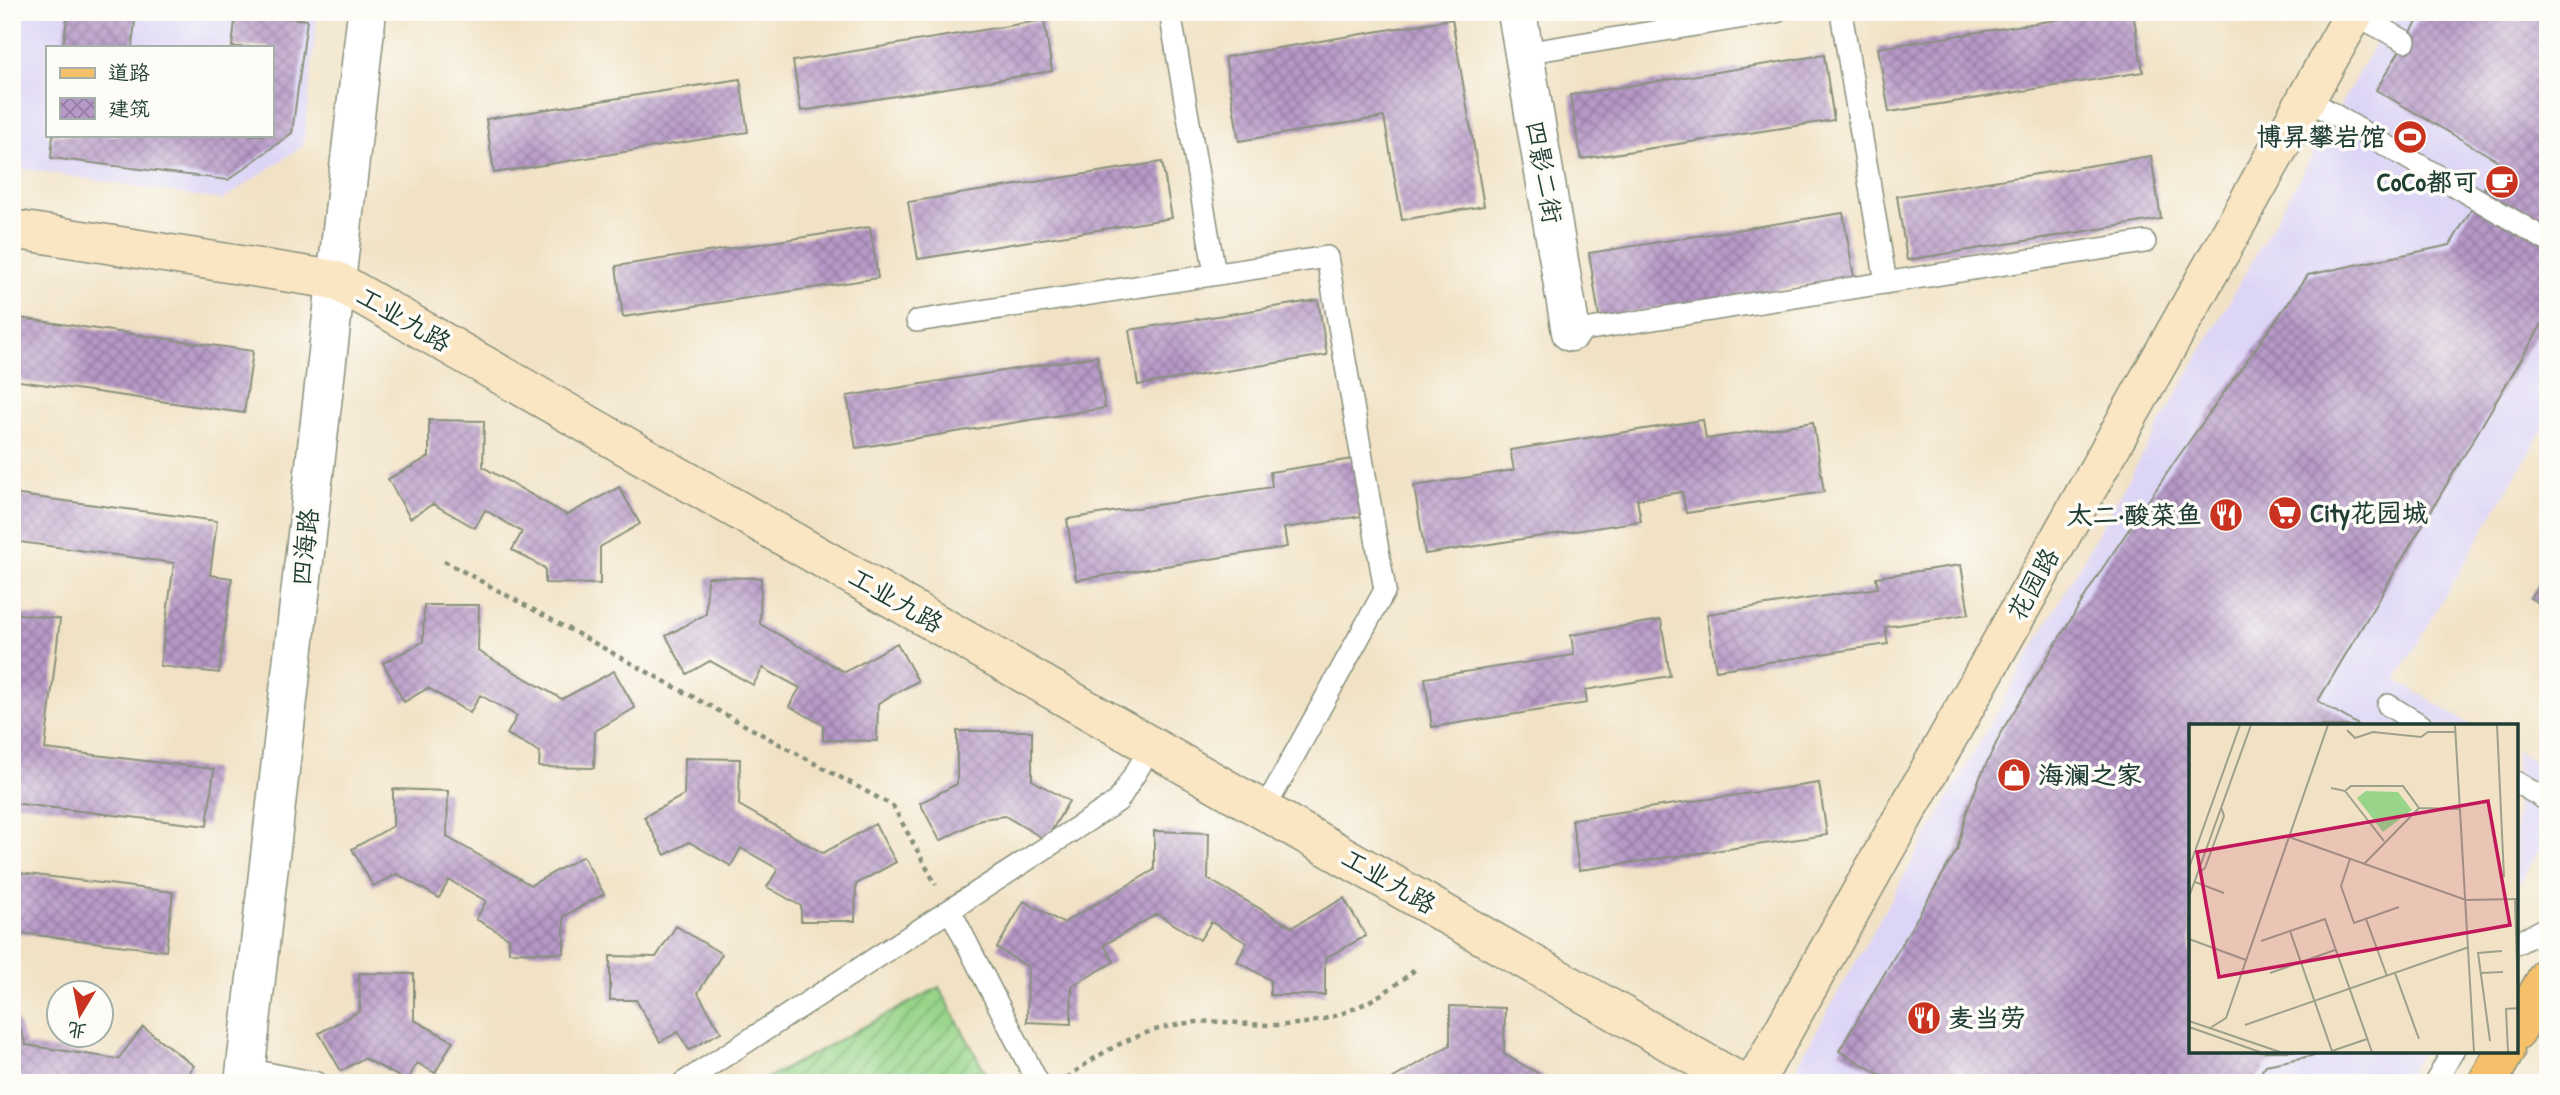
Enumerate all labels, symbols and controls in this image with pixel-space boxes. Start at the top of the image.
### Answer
legend [46,46,273,136]
text: 道路 [108,58,150,87]
text: 建筑 [108,94,150,123]
street label: 四影二街 [1518,118,1571,226]
sports icon: 博昇攀岩馆 [2391,118,2429,156]
place label: 博昇攀岩馆 [2256,119,2386,154]
cafe icon: CoCo都可 [2483,163,2521,201]
place label: CoCo都可 [2377,164,2478,199]
street label: 工业九路 [350,277,458,360]
supermarket icon: City花园城 [2266,494,2304,532]
place label: City花园城 [2310,495,2428,531]
restaurant icon: 太二·酸菜鱼 [2207,496,2245,534]
place label: 太二·酸菜鱼 [2067,497,2202,532]
street label: 四海路 [283,506,326,588]
street label: 花园路 [1998,541,2067,626]
street label: 工业九路 [842,558,950,641]
inset map [2189,724,2518,1053]
shop icon: 海澜之家 [1995,756,2033,794]
place label: 海澜之家 [2038,757,2142,792]
street label: 工业九路 [1335,839,1443,922]
north arrow [46,979,116,1050]
restaurant icon: 麦当劳 [1905,999,1943,1037]
place label: 麦当劳 [1948,1000,2026,1035]
text: 北 [65,1016,89,1045]

